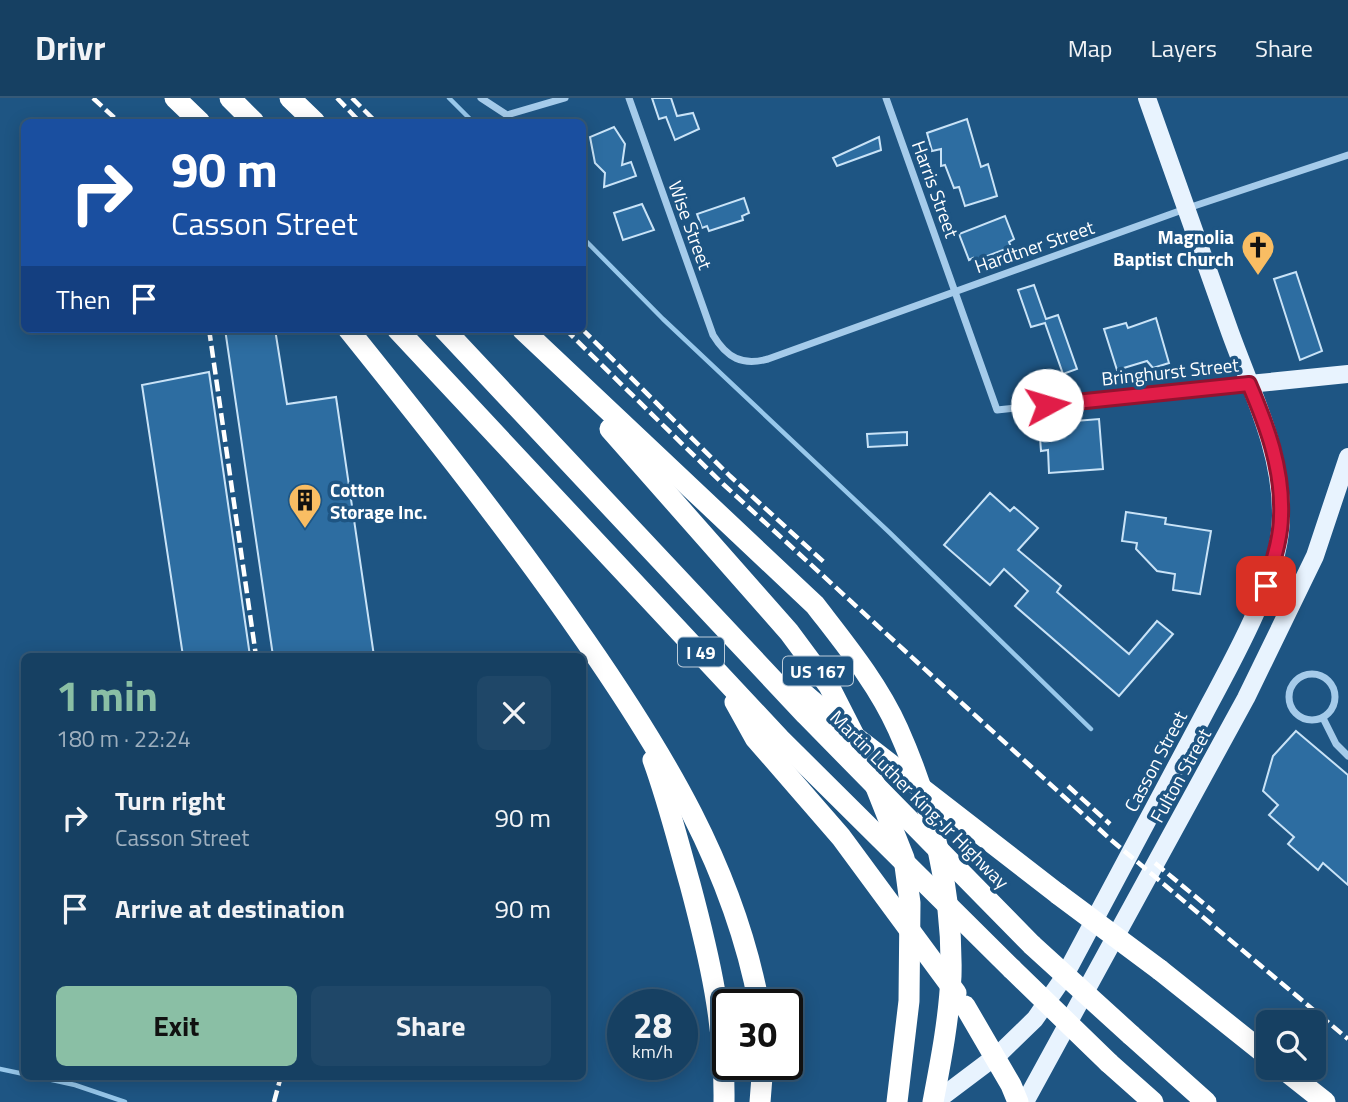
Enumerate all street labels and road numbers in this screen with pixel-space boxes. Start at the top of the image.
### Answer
street label: Harris Street [905,136,967,242]
street label: Wise Street [662,177,721,274]
street label: Hardtner Street [970,212,1098,280]
street label: Bringhurst Street [1100,349,1240,393]
road number: I 49 [678,638,724,666]
road number: US 167 [783,656,853,686]
street label: Martin Luther King, Jr Highway [824,703,1016,895]
street label: Casson Street [1116,705,1194,817]
street label: Fulton Street [1142,722,1218,828]

